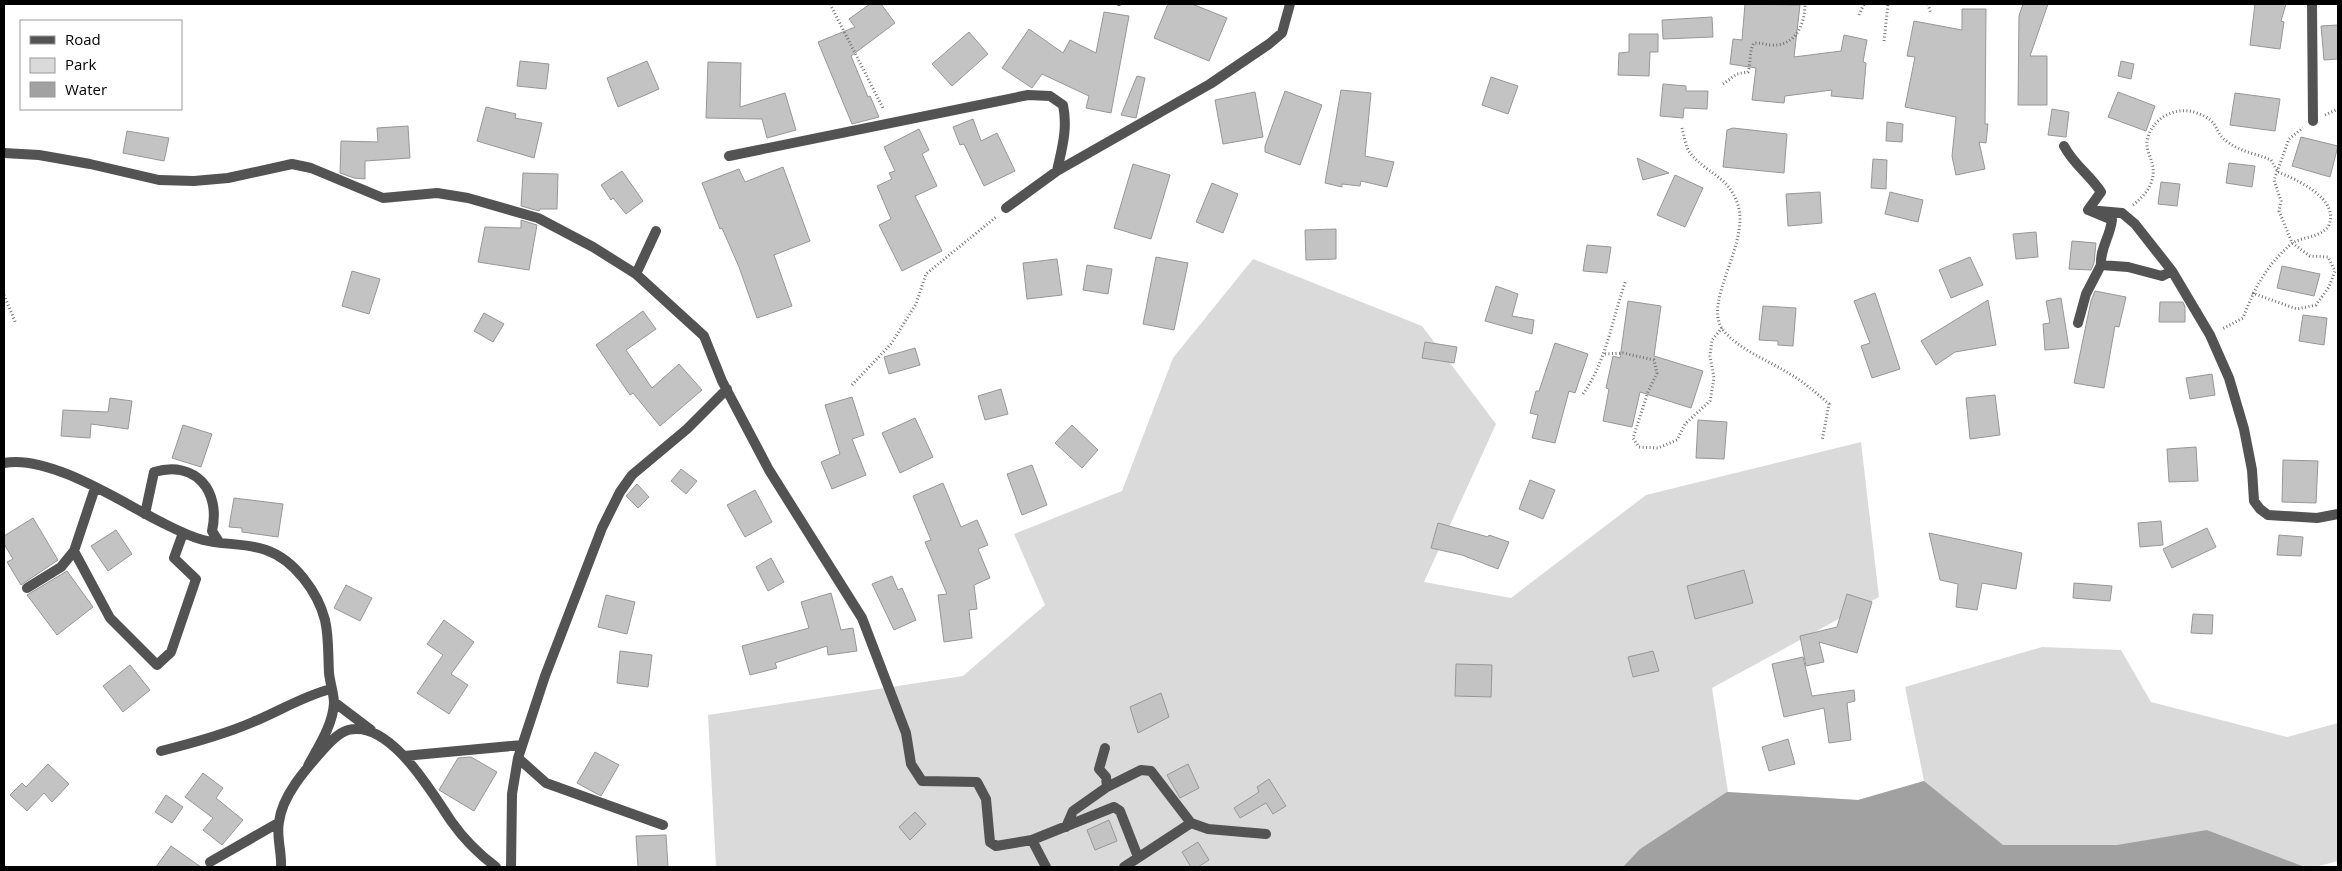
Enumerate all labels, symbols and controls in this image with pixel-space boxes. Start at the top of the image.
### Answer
legend [20,20,182,110]
text: Road [65,29,101,49]
text: Park [65,54,96,74]
text: Water [65,79,107,99]

